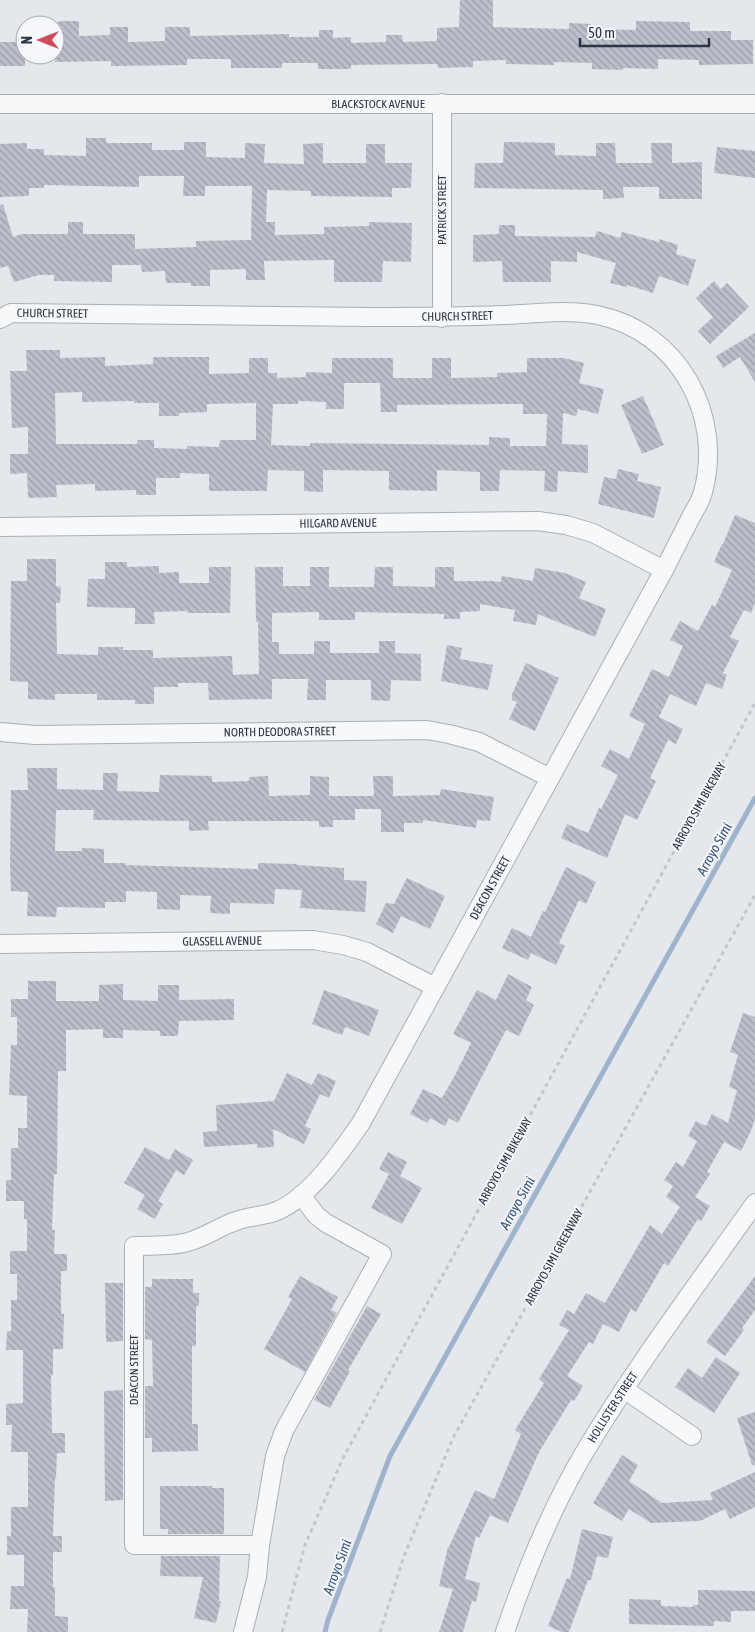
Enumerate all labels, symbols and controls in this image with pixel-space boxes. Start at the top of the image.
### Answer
north arrow [15,15,65,65]
scale bar [580,15,709,47]
text: 50 m [588,24,615,41]
text: N [19,36,35,44]
street label: BLACKSTOCK AVENUE [331,97,425,111]
street label: PATRICK STREET [435,174,449,245]
street label: CHURCH STREET [17,306,89,321]
street label: CHURCH STREET [422,308,494,324]
street label: HILGARD AVENUE [299,516,377,531]
street label: NORTH DEODORA STREET [224,724,337,740]
street label: ARROYO SIMI BIKEWAY [669,759,729,852]
water label: Arroyo Simi [693,820,735,879]
street label: DEACON STREET [467,853,514,922]
street label: GLASSELL AVENUE [182,934,262,949]
street label: ARROYO SIMI BIKEWAY [475,1114,535,1207]
water label: Arroyo Simi [496,1174,538,1233]
street label: ARROYO SIMI GREENWAY [522,1206,587,1307]
street label: DEACON STREET [127,1334,141,1405]
street label: HOLLISTER STREET [585,1369,641,1445]
water label: Arroyo Simi [319,1537,354,1598]

